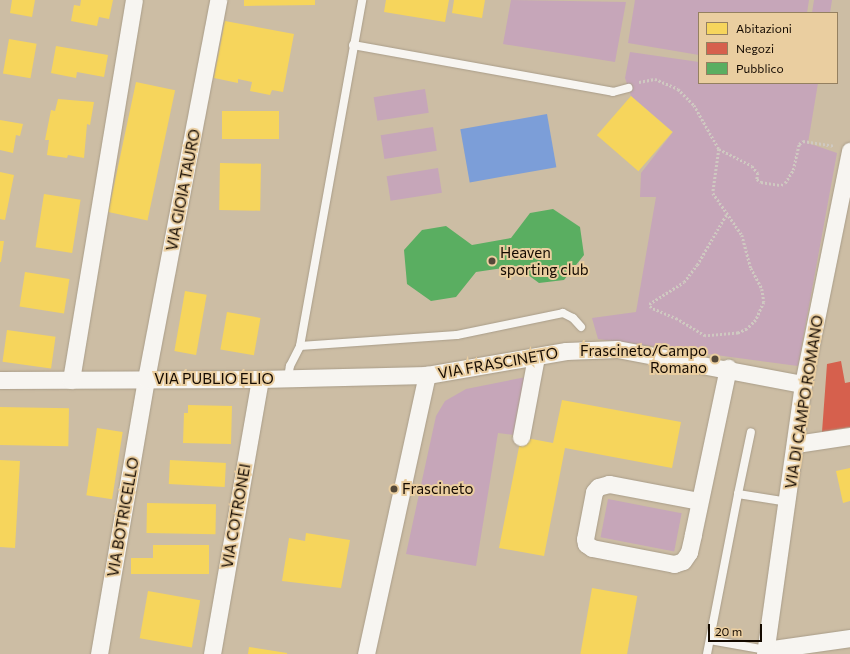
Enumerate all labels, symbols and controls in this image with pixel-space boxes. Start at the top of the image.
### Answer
legend [698,12,838,84]
text: Abitazioni [736,21,792,35]
text: Negozi [736,41,774,55]
text: Pubblico [736,61,784,75]
street label: VIA GIOIA TAURO [162,128,204,252]
place label: Heaven sporting club [500,243,589,278]
marker: Heaven sporting club [487,256,497,266]
street label: VIA DI CAMPO ROMANO [781,314,827,490]
place label: Frascineto/Campo Romano [580,341,707,376]
street label: VIA FRASCINETO [437,344,559,382]
marker: Frascineto/Campo Romano [710,354,720,364]
street label: VIA PUBLIO ELIO [154,370,274,388]
street label: VIA BOTRICELLO [104,456,142,578]
street label: VIA COTRONEI [218,462,254,570]
place label: Frascineto [402,480,474,498]
marker: Frascineto [389,484,399,494]
scale bar [710,616,764,642]
text: 20 m [715,624,742,638]

